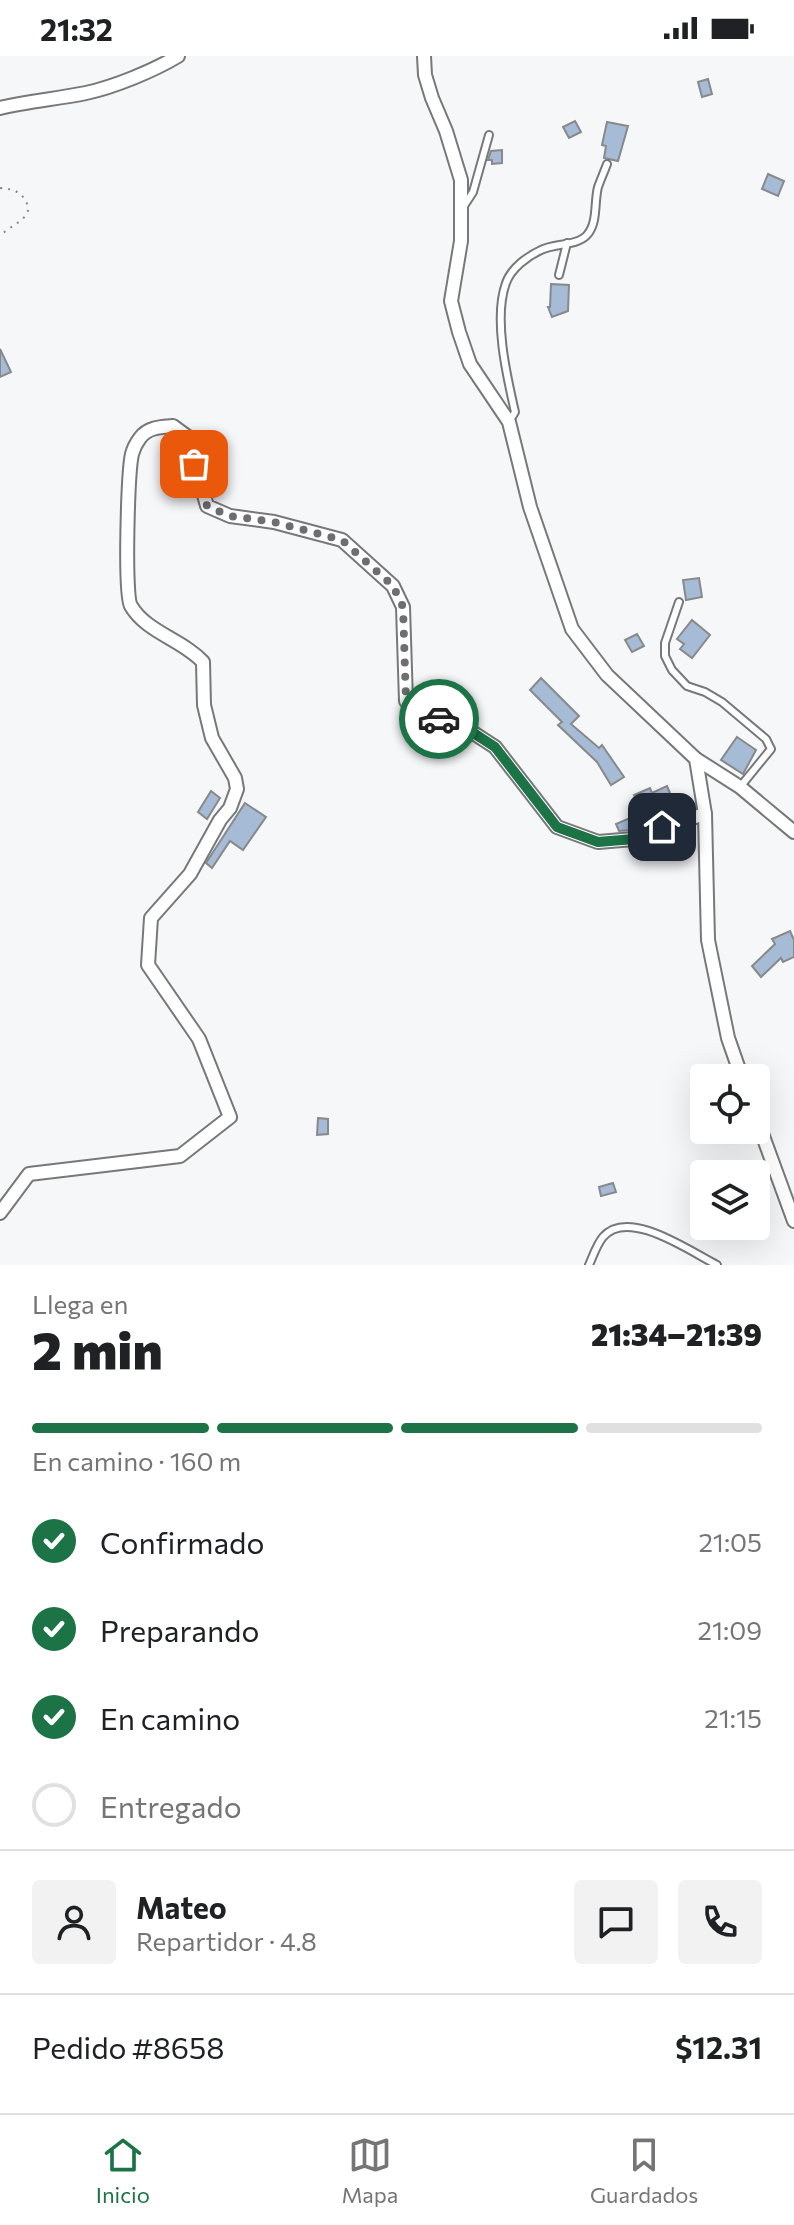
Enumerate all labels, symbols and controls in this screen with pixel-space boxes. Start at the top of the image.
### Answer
text: 21:32 [40,10,113,47]
pin [160,430,228,498]
icon: bag [172,442,216,486]
courier [399,679,479,759]
icon: car [417,697,461,741]
pin [628,793,696,861]
icon: home [640,805,684,849]
map controls [690,1064,770,1240]
button: locate [690,1064,770,1144]
button: layers [690,1160,770,1240]
text: Llega en [32,1288,128,1319]
text: 21:34–21:39 [591,1315,762,1352]
text: 2 min [32,1317,163,1381]
text: En camino · 160 m [32,1445,241,1476]
icon: check [32,1519,76,1563]
text: Confirmado [100,1523,264,1560]
text: 21:05 [698,1526,762,1557]
icon: check [32,1607,76,1651]
text: Preparando [100,1611,259,1648]
text: 21:09 [698,1614,762,1645]
icon: check [32,1695,76,1739]
text: En camino [100,1699,240,1736]
text: 21:15 [704,1702,762,1733]
text: Entregado [100,1787,242,1824]
button: person [32,1880,116,1964]
button: chat [574,1880,658,1964]
button: phone [678,1880,762,1964]
text: Mateo [136,1888,227,1925]
text: Repartidor · 4.8 [136,1925,317,1956]
text: Pedido #8658 [32,2028,225,2065]
text: $12.31 [675,2028,762,2065]
tab: Inicio [96,2133,150,2208]
tab: Mapa [342,2133,398,2208]
tab: Guardados [590,2133,698,2208]

